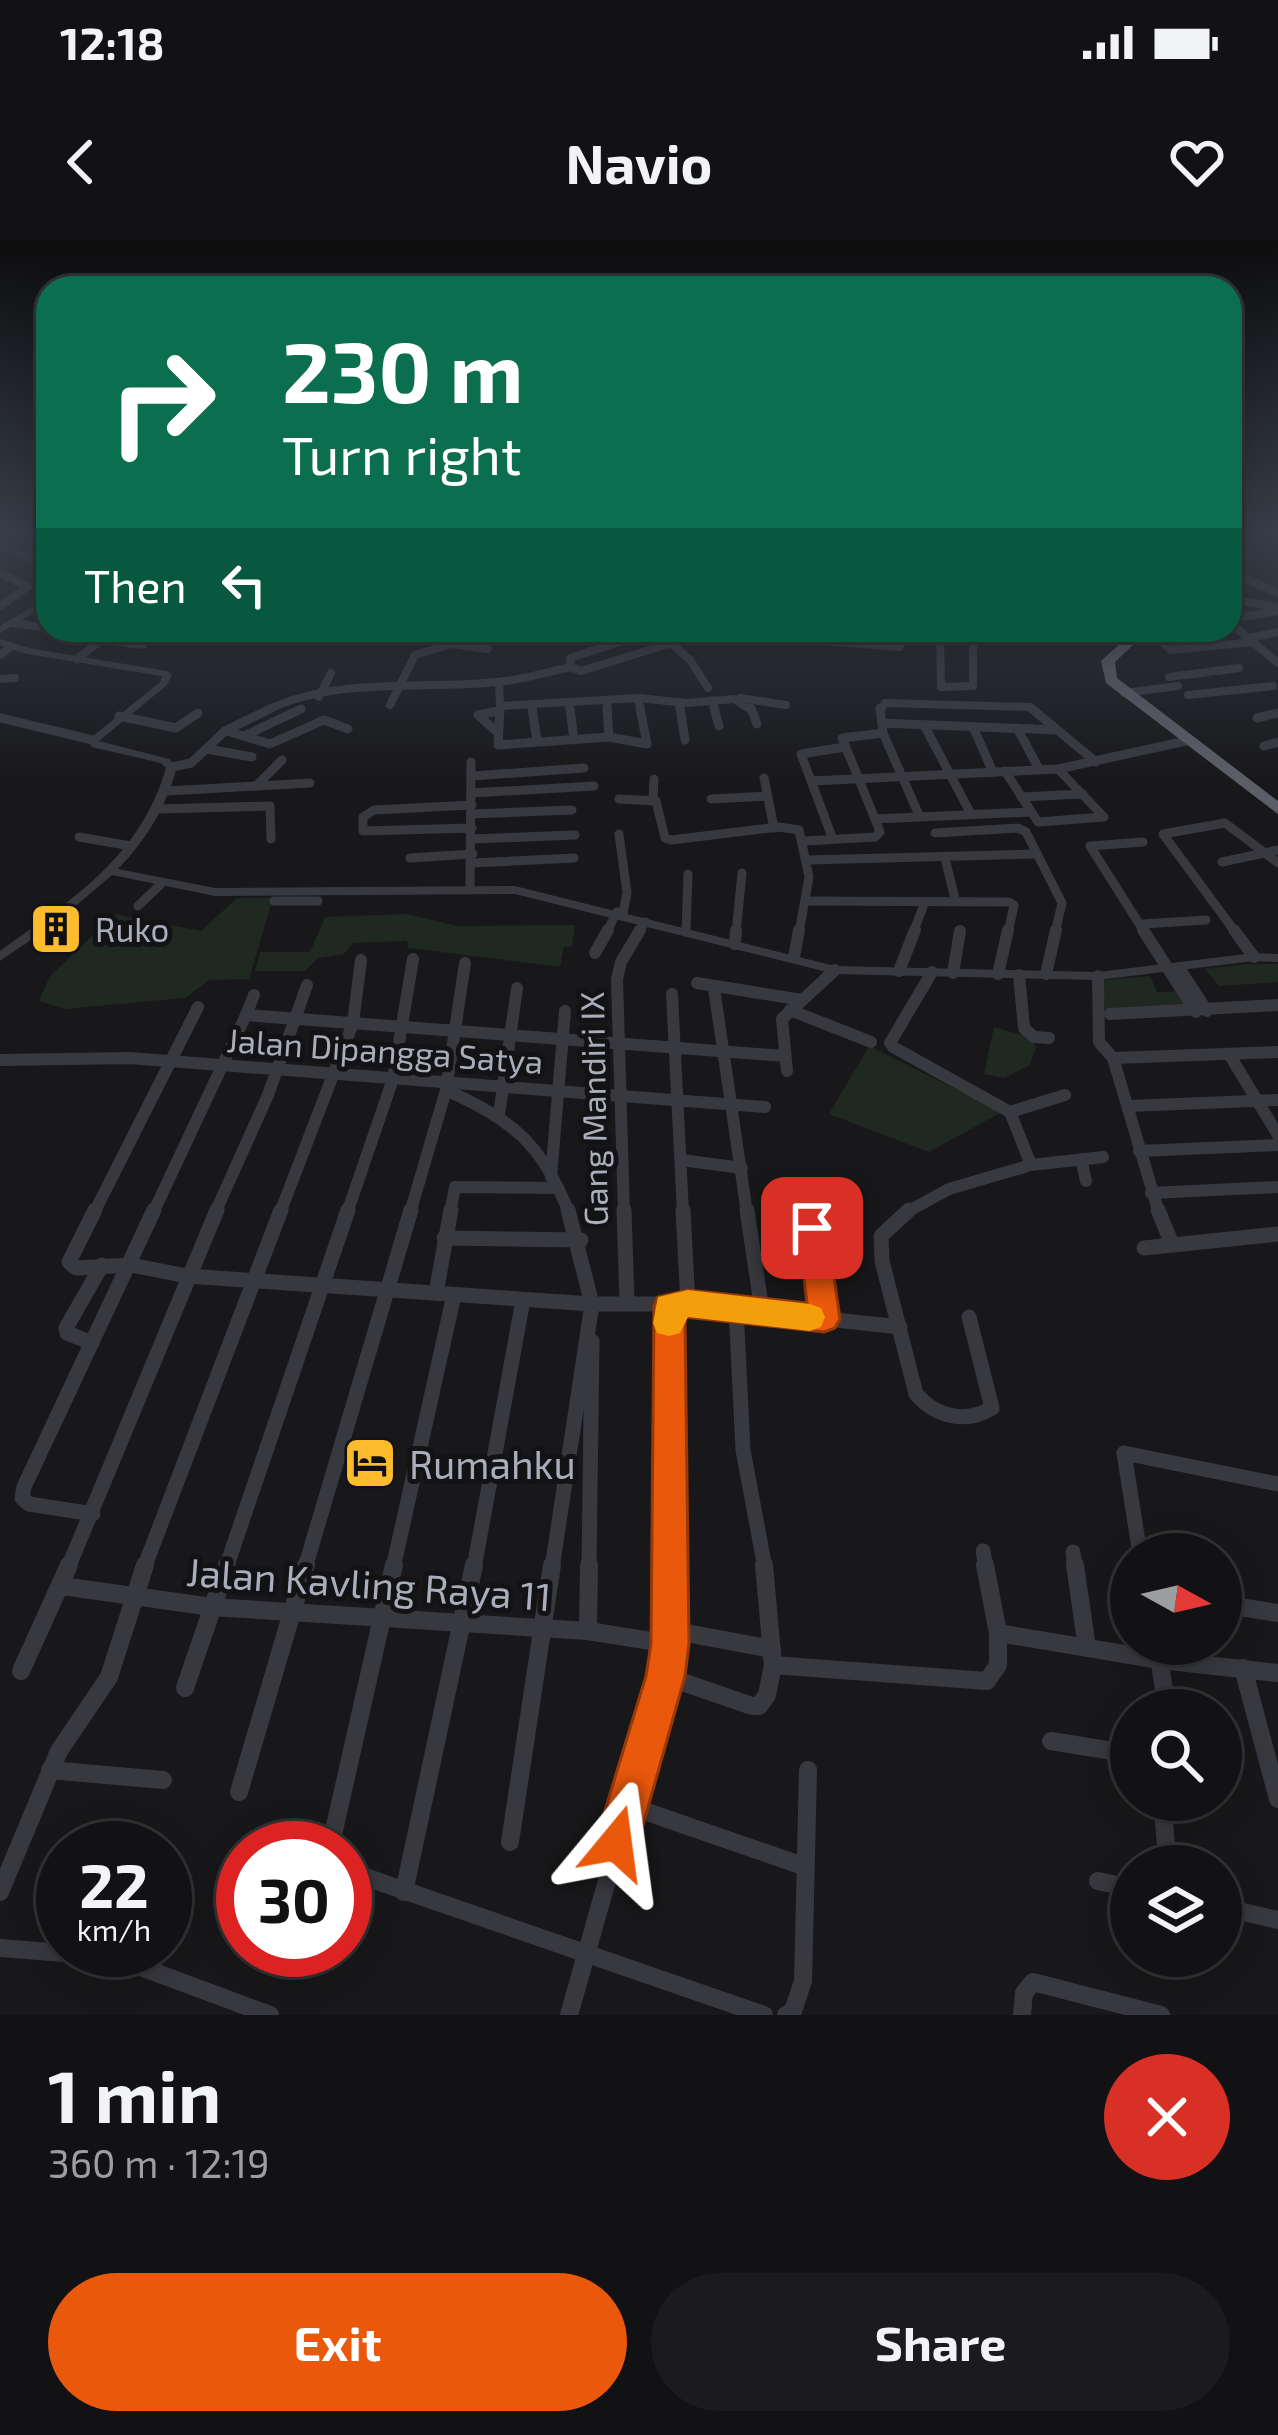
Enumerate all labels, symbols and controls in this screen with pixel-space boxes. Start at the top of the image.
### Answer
text: 12:18 [60,15,165,69]
icon: back [48,129,114,195]
icon: heart [1164,129,1230,195]
text: Navio [566,130,712,195]
text: 230 m [282,319,524,420]
icon: right [84,324,240,480]
text: Turn right [282,421,522,486]
icon: left [211,552,277,618]
text: Then [84,558,187,612]
building icon: Ruko [28,901,84,957]
place label: Ruko [95,909,169,949]
street label: Gang Mandiri IX [571,991,615,1227]
street label: Jalan Dipangga Satya [225,1019,545,1081]
pin [761,1177,863,1279]
icon: arrive [779,1195,845,1261]
hotel icon: Rumahku [342,1435,398,1491]
place label: Rumahku [409,1440,576,1487]
north arrow [1110,1533,1242,1665]
map controls [1110,1533,1242,1977]
street label: Jalan Kavling Raya 11 [185,1547,553,1619]
button: search [1110,1689,1242,1821]
position arrow [553,1780,679,1906]
speed limit sign: 30 [216,1821,372,1977]
button: layers [1110,1845,1242,1977]
text: 22 [79,1848,149,1920]
text: km/h [77,1911,151,1947]
text: 1 min [48,2051,221,2137]
button: close [1104,2054,1230,2180]
text: 360 m · 12:19 [48,2139,269,2186]
button: Exit [48,2273,627,2411]
button: Share [651,2273,1230,2411]

